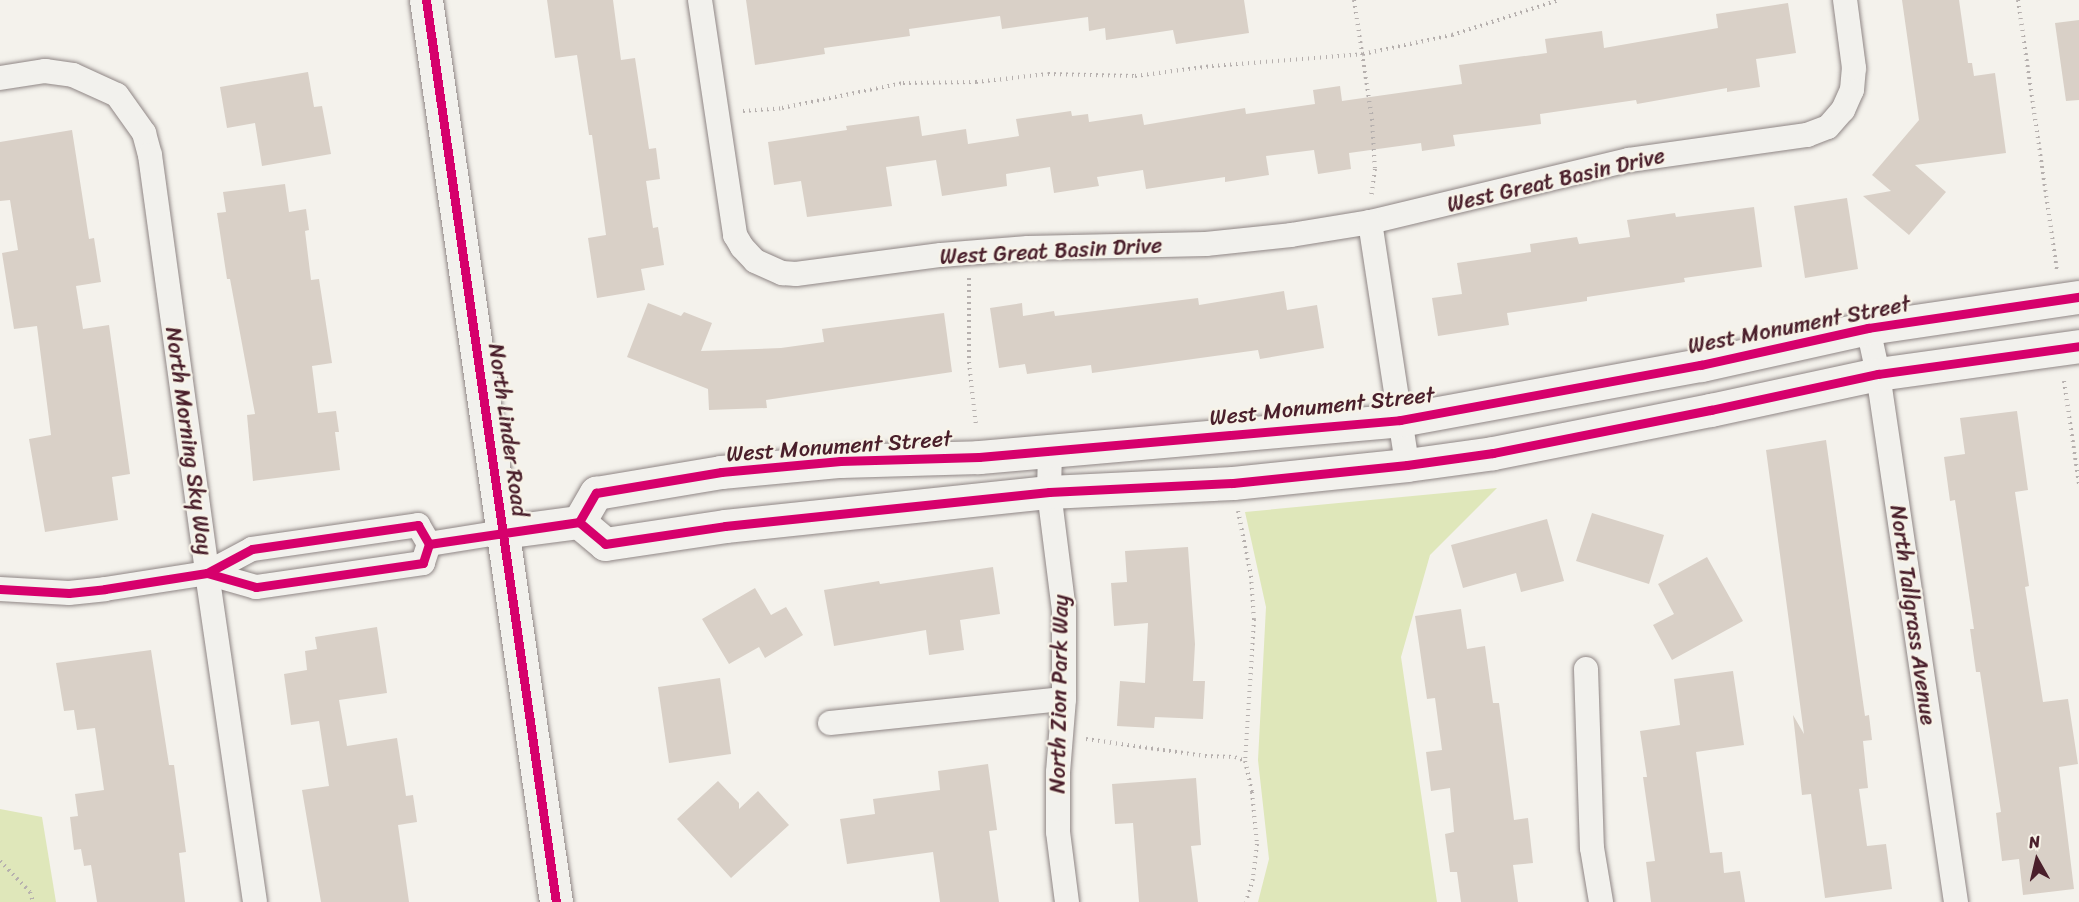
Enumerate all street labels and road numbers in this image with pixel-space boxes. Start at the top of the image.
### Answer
street label: West Great Basin Drive [1445,142,1667,218]
street label: West Great Basin Drive [939,232,1163,270]
street label: West Monument Street [1686,291,1912,359]
street label: North Morning Sky Way [160,326,218,556]
street label: North Linder Road [483,341,533,519]
street label: West Monument Street [1209,381,1435,431]
street label: West Monument Street [726,425,952,467]
street label: North Tallgrass Avenue [1884,503,1942,727]
street label: North Zion Park Way [1044,594,1074,794]

